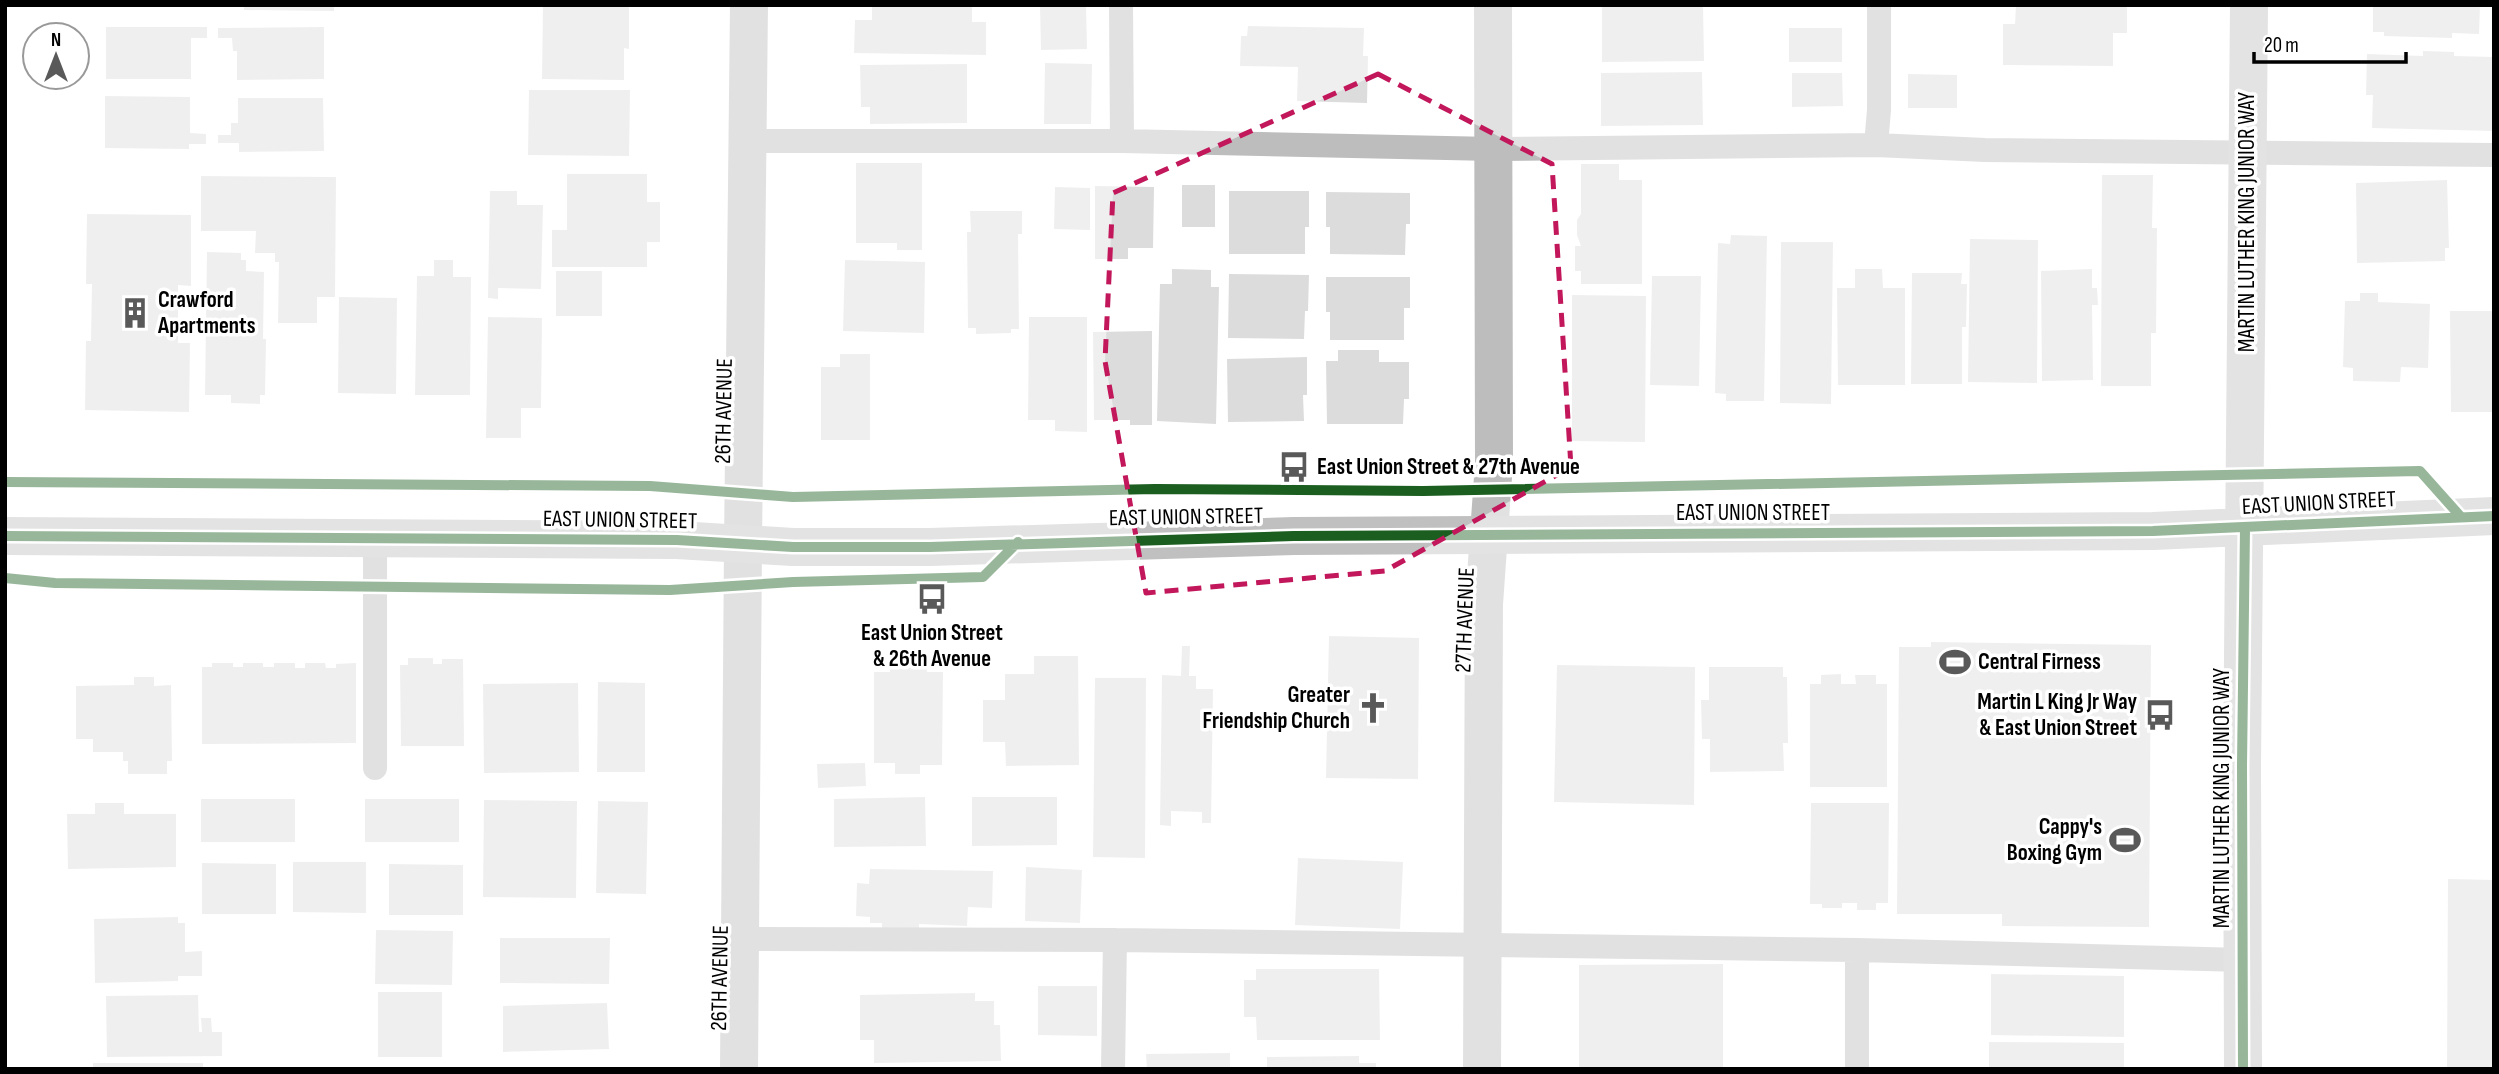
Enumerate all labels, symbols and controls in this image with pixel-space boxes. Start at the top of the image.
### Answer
north arrow [21,21,91,91]
scale bar [2254,21,2406,65]
text: N [51,29,61,52]
text: 20 m [2264,33,2299,58]
street label: MARTIN LUTHER KING JUNIOR WAY [2233,91,2261,352]
place label: Crawford Apartments [157,286,256,340]
building icon: Crawford Apartments [118,296,152,330]
street label: 26TH AVENUE [709,358,739,464]
bus stop icon: East Union Street & 27th Avenue [1277,450,1311,484]
place label: East Union Street & 27th Avenue [1317,453,1580,481]
street label: EAST UNION STREET [2241,485,2397,521]
street label: EAST UNION STREET [1676,499,1830,527]
street label: EAST UNION STREET [1109,502,1263,532]
street label: EAST UNION STREET [543,505,697,535]
street label: 27TH AVENUE [1449,567,1481,673]
bus stop icon: East Union Street & 26th Avenue [915,582,949,616]
place label: East Union Street & 26th Avenue [861,619,1003,673]
sports icon: Central Firness [1938,645,1972,679]
place label: Central Firness [1978,648,2101,676]
street label: MARTIN LUTHER KING JUNIOR WAY [2208,667,2236,928]
place label: Greater Friendship Church [1203,681,1350,735]
place label: Martin L King Jr Way & East Union Street [1977,688,2137,742]
church icon: Greater Friendship Church [1356,691,1390,725]
bus stop icon: Martin L King Jr Way & East Union Street [2143,698,2177,732]
place label: Cappy's Boxing Gym [2007,813,2102,867]
sports icon: Cappy's Boxing Gym [2108,823,2142,857]
street label: 26TH AVENUE [705,925,735,1031]

